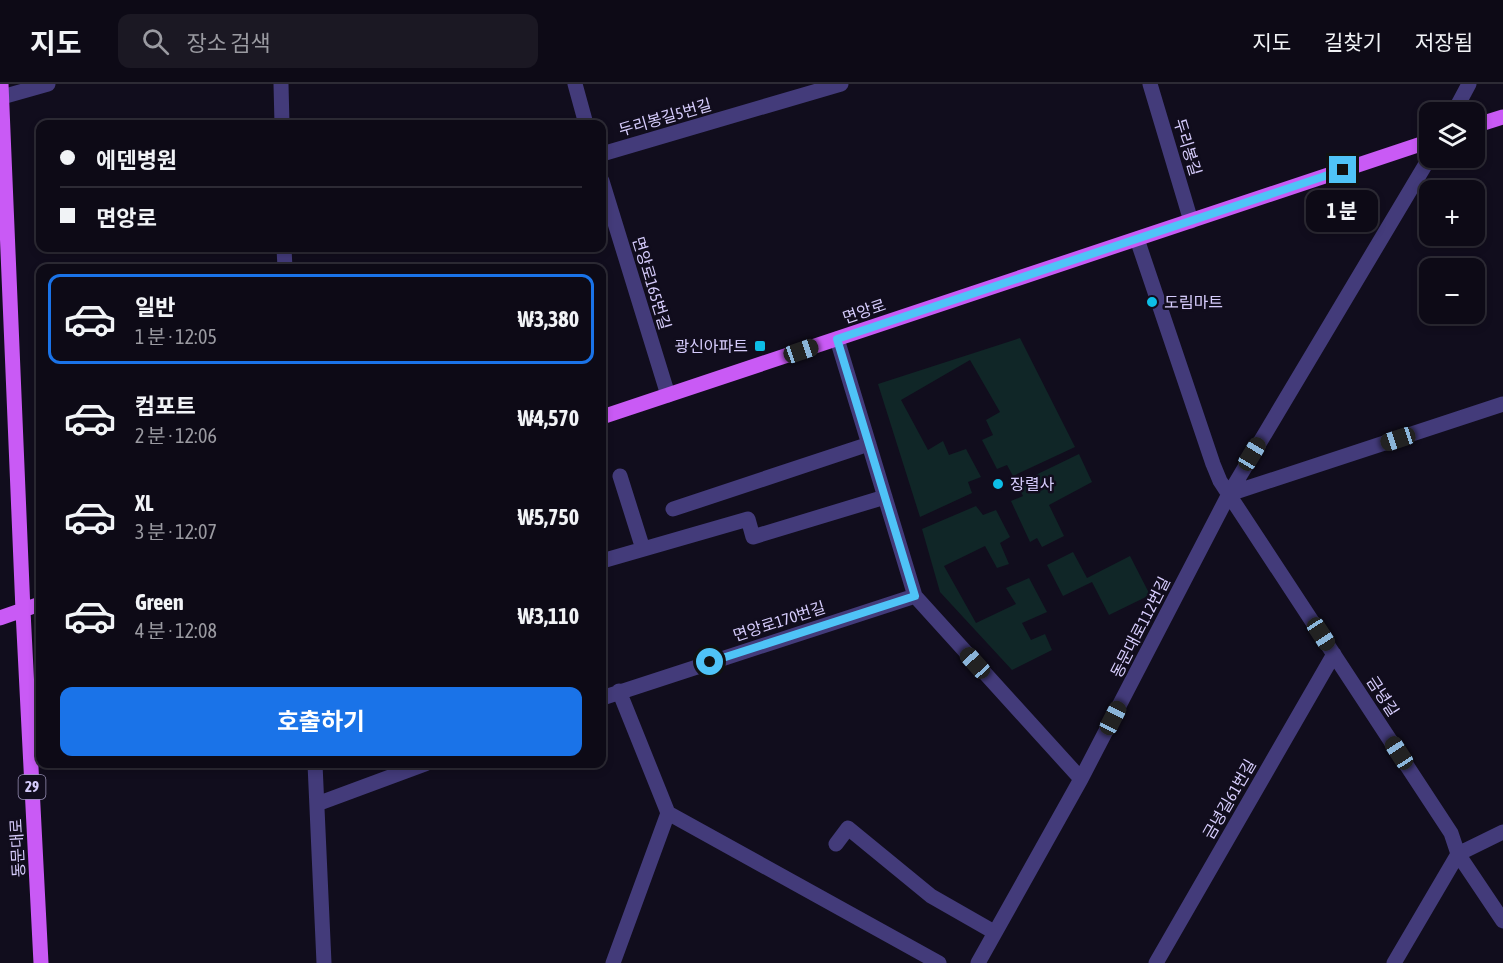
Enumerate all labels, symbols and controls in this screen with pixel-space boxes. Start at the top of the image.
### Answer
search box [118,14,538,68]
icon: search [139,25,172,58]
text: 지도 [30,27,82,59]
text: 장소 검색 [187,30,271,56]
text: 지도 [1252,30,1291,54]
text: 길찾기 [1324,30,1382,54]
text: 저장됨 [1415,30,1473,54]
street label: 두리봉길5번길 [616,95,714,139]
map controls [1419,102,1485,324]
button: layers [1419,102,1485,168]
street label: 두리봉길 [1171,116,1205,178]
text: 에덴병원 [96,147,177,173]
route end [1329,156,1356,183]
button: + [1419,180,1485,246]
callout: 1 분 [1307,191,1379,233]
text: 1 분 [1327,199,1357,222]
text: 면앙로 [96,205,157,231]
street label: 면앙로165번길 [629,234,675,332]
button: − [1419,258,1485,324]
icon: car [63,292,117,346]
place label: 도림마트 [1164,293,1223,311]
text: 일반 [135,294,175,320]
street label: 면앙로 [840,295,888,327]
marker: 도림마트 [1145,295,1159,309]
text: ₩3,380 [518,306,579,332]
text: 1 분 · 12:05 [135,325,217,348]
place label: 광신아파트 [674,337,748,355]
car [781,337,821,365]
marker: 광신아파트 [753,339,767,353]
icon: car [63,391,117,445]
text: 컴포트 [135,393,196,419]
text: ₩4,570 [518,405,579,431]
text: 2 분 · 12:06 [135,424,217,447]
car [1378,425,1418,453]
car [1235,434,1269,474]
place label: 장렬사 [1010,475,1054,493]
marker: 장렬사 [991,477,1005,491]
icon: car [63,490,117,544]
text: XL [135,490,153,516]
text: ₩5,750 [518,504,579,530]
text: 3 분 · 12:07 [135,520,217,543]
street label: 동문대로112번길 [1107,574,1173,680]
icon: car [63,589,117,643]
text: Green [135,589,184,615]
street label: 면앙로170번길 [730,598,828,644]
text: ₩3,110 [518,603,579,629]
car [1304,614,1338,654]
text: 4 분 · 12:08 [135,619,217,642]
car [956,644,994,682]
route start [696,648,723,675]
street label: 금녕길 [1363,673,1403,719]
button: 호출하기 [60,687,582,756]
car [1097,698,1129,738]
car [1382,733,1416,773]
street label: 금녕길61번길 [1199,756,1259,842]
road number: 29 [18,775,46,799]
street label: 동문대로 [6,818,28,878]

